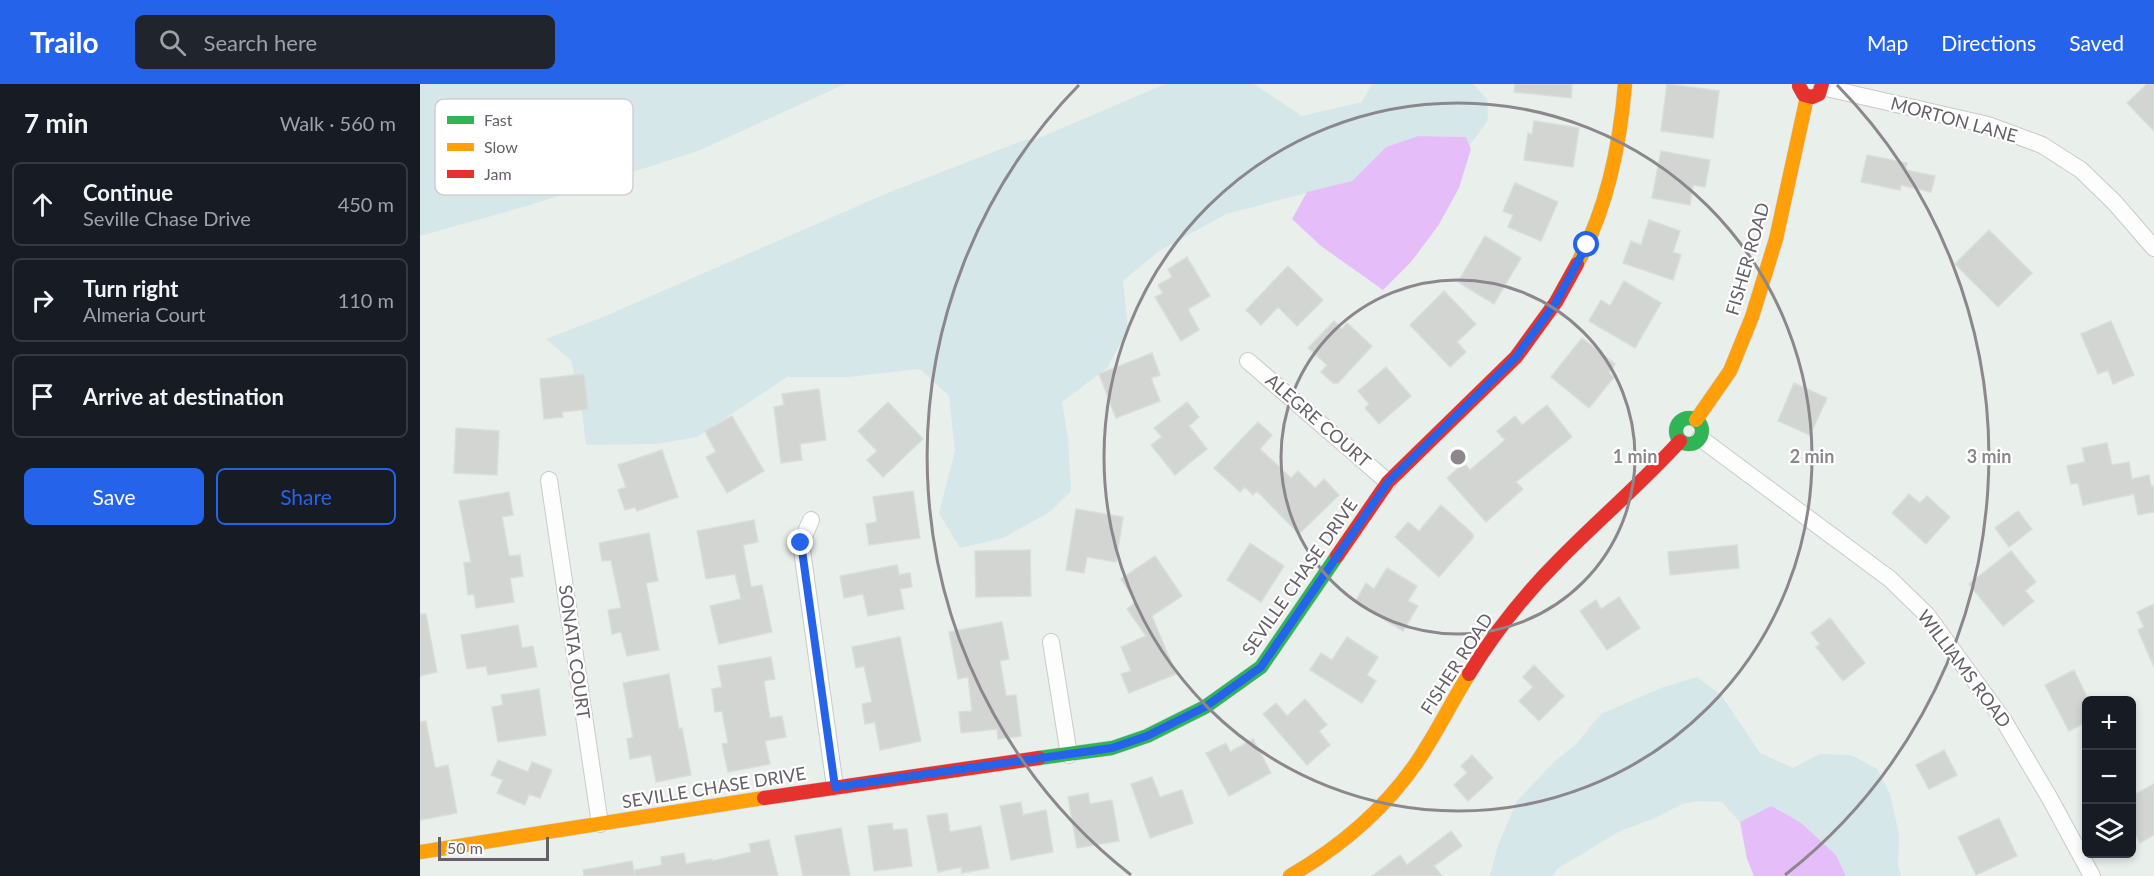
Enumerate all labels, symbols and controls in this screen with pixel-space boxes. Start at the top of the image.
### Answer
search box [135,15,555,69]
text: Trailo [30,25,99,59]
icon: search [156,26,189,59]
text: Search here [204,29,317,56]
text: Map [1867,30,1908,55]
text: Directions [1941,30,2036,55]
text: Saved [2069,30,2124,55]
street label: MORTON LANE [1888,92,2020,147]
legend [435,99,633,195]
text: 7 min [24,107,88,139]
text: Fast [484,110,513,129]
text: Walk · 560 m [280,111,396,135]
text: Slow [484,137,518,156]
text: Jam [484,164,512,183]
text: Continue [83,179,173,206]
icon: ahead [26,188,59,221]
text: 450 m [338,192,394,216]
street label: FISHER ROAD [1720,200,1774,318]
text: Seville Chase Drive [83,206,251,230]
route start [1573,231,1599,257]
text: Turn right [83,275,178,302]
icon: right [26,284,59,317]
text: 110 m [338,288,394,312]
text: Almeria Court [83,302,205,326]
street label: ALEGRE COURT [1262,369,1376,472]
icon: arrive [26,380,59,413]
text: Arrive at destination [83,383,284,410]
text: 1 min [1613,445,1657,467]
text: 2 min [1790,445,1834,467]
text: 3 min [1967,445,2011,467]
centre of rings [1448,447,1468,467]
button: Save [24,468,204,525]
button: Share [216,468,396,525]
street label: SEVILLE CHASE DRIVE [1237,494,1362,659]
route end [787,529,813,555]
street label: SONATA COURT [555,583,595,721]
street label: WILLIAMS ROAD [1913,605,2016,732]
street label: FISHER ROAD [1415,609,1497,718]
map controls [2082,696,2136,858]
button: + [2082,696,2136,750]
button: − [2082,750,2136,804]
street label: SEVILLE CHASE DRIVE [620,762,808,812]
button: layers [2082,804,2136,858]
scale bar [438,834,549,862]
text: 50 m [447,838,483,857]

